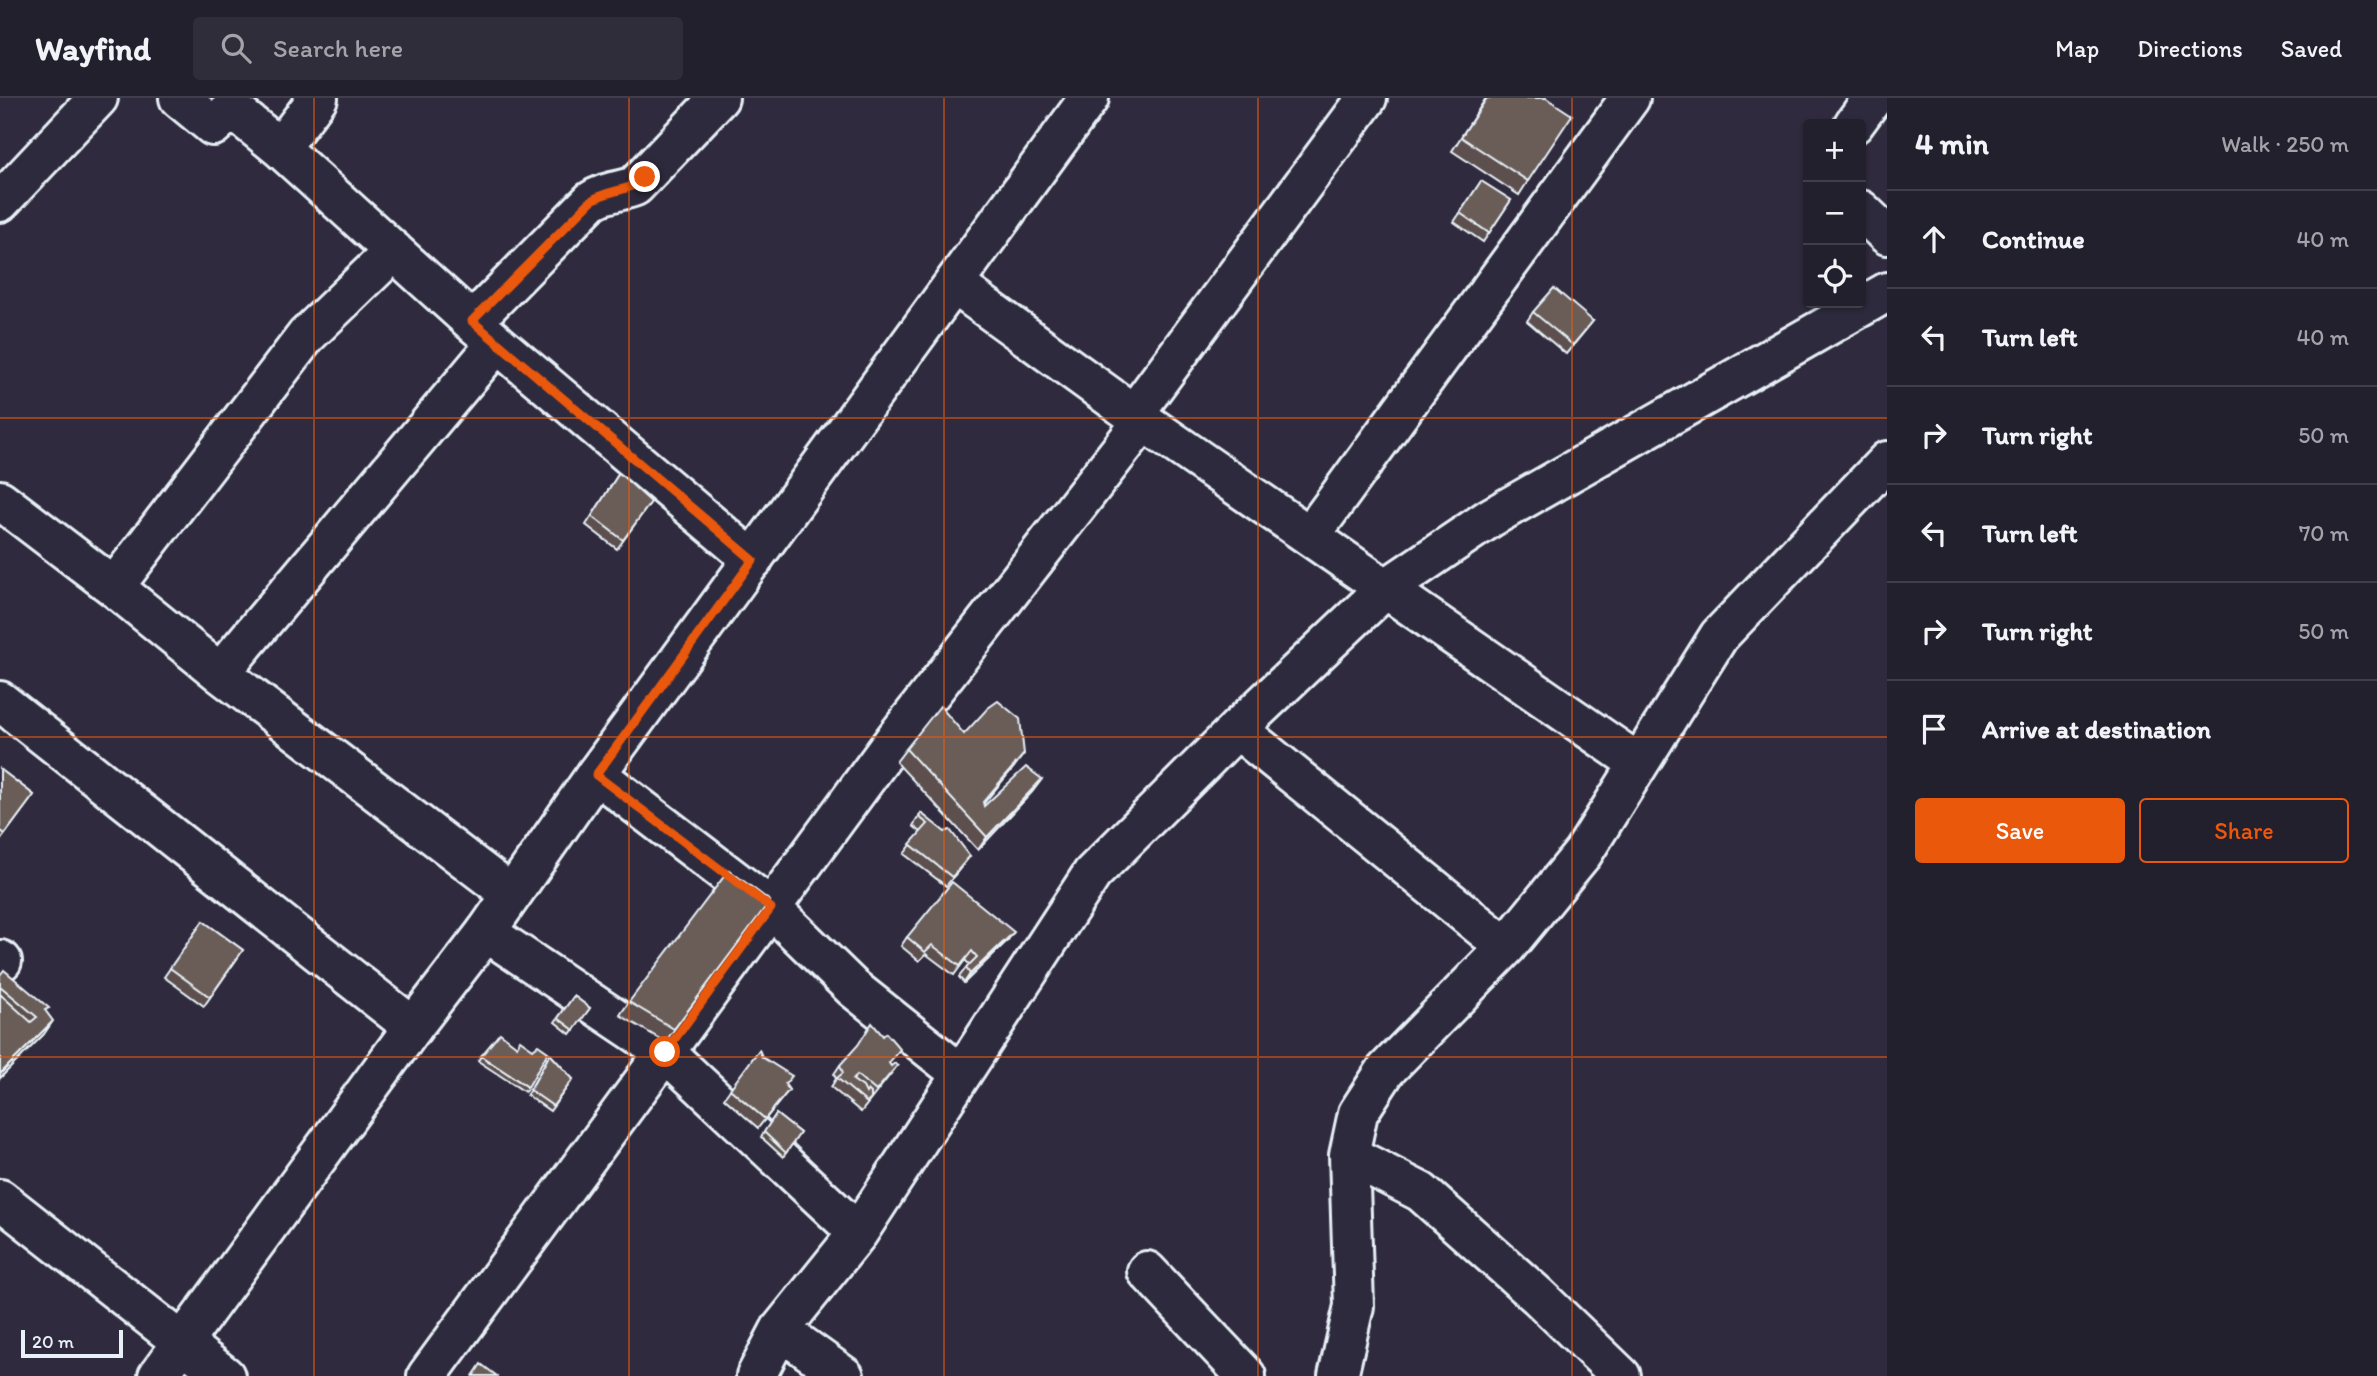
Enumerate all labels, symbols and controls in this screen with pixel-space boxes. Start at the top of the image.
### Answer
search box [193,17,683,80]
text: Wayfind [35,29,151,68]
icon: search [217,29,255,67]
text: Search here [273,32,403,64]
text: Map [2055,34,2099,63]
text: Directions [2137,34,2243,63]
text: Saved [2281,34,2342,63]
map controls [1803,119,1866,308]
button: + [1803,119,1866,182]
text: 4 min [1915,125,1989,162]
text: Walk · 250 m [2221,130,2349,158]
route end [629,161,660,192]
button: − [1803,182,1866,245]
icon: ahead [1915,220,1953,258]
text: Continue [1982,223,2085,255]
text: 40 m [2296,225,2349,253]
button: locate [1803,245,1866,308]
icon: left [1915,318,1953,356]
text: Turn left [1982,321,2078,353]
text: 40 m [2296,323,2349,351]
icon: right [1915,416,1953,454]
text: Turn right [1982,419,2093,451]
text: 50 m [2298,421,2349,449]
icon: left [1915,514,1953,552]
text: Turn left [1982,517,2078,549]
text: 70 m [2299,519,2349,547]
icon: right [1915,612,1953,650]
text: Turn right [1982,615,2093,647]
text: 50 m [2298,617,2349,645]
icon: arrive [1915,710,1953,748]
text: Arrive at destination [1982,713,2211,745]
button: Save [1915,798,2125,863]
button: Share [2139,798,2349,863]
route start [649,1036,680,1067]
scale bar [21,1327,122,1359]
text: 20 m [32,1330,74,1353]

